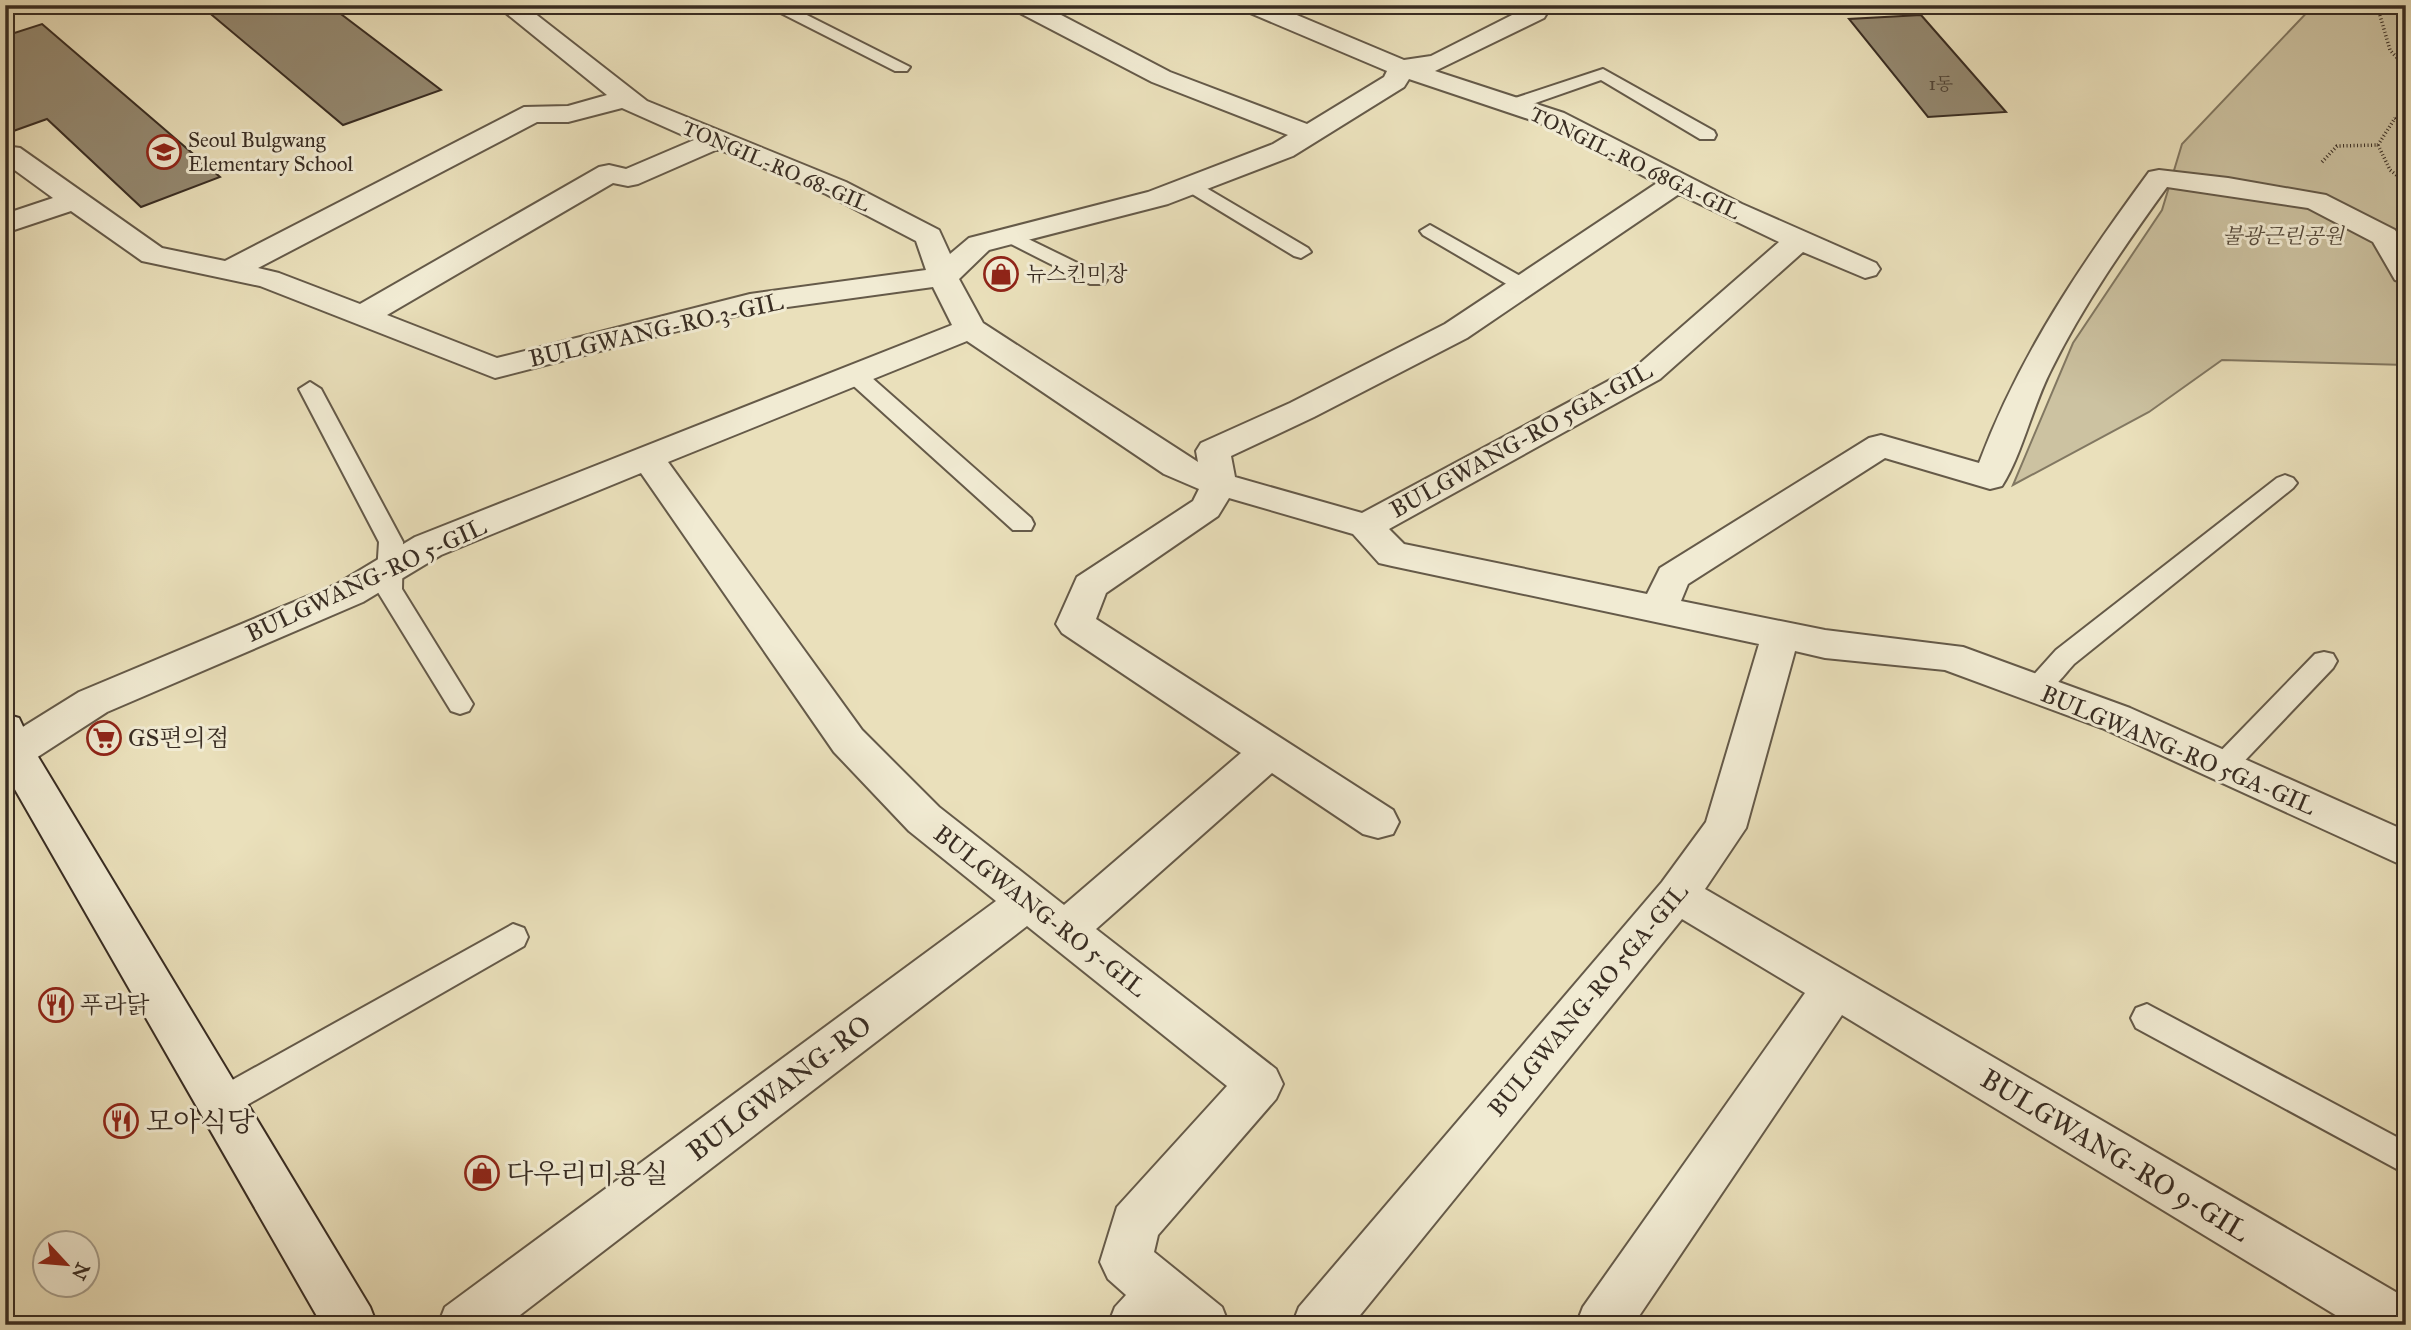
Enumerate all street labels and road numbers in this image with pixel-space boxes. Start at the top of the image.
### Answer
street label: TONGIL-RO 68GA-GIL [1525,101,1745,226]
street label: TONGIL-RO 68-GIL [678,115,874,218]
street label: BULGWANG-RO 3-GIL [526,286,786,374]
street label: BULGWANG-RO 5GA-GIL [1385,355,1658,525]
street label: BULGWANG-RO 5-GIL [241,511,491,649]
street label: BULGWANG-RO 5GA-GIL [2036,678,2320,822]
street label: BULGWANG-RO 5-GIL [928,819,1153,1004]
street label: BULGWANG-RO 5GA-GIL [1482,877,1695,1123]
street label: BULGWANG-RO [680,1007,878,1169]
street label: BULGWANG-RO 9-GIL [1974,1061,2256,1249]

